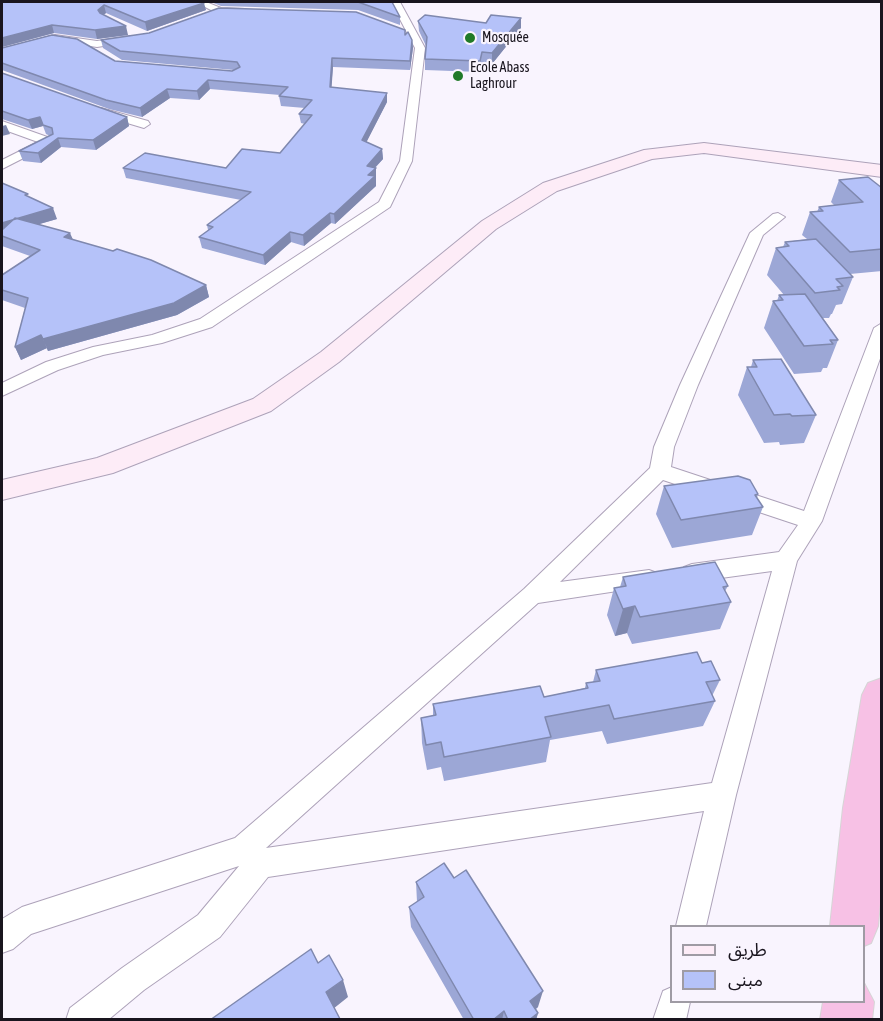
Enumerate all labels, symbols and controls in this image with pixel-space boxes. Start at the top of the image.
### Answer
place label: Mosquée [482,30,529,46]
marker: Mosquée [463,31,477,45]
place label: Ecole Abass Laghrour [470,60,529,92]
marker: Ecole Abass Laghrour [451,69,465,83]
legend [670,925,865,1003]
text: طريق [728,939,767,960]
text: مبنى [728,969,763,990]

